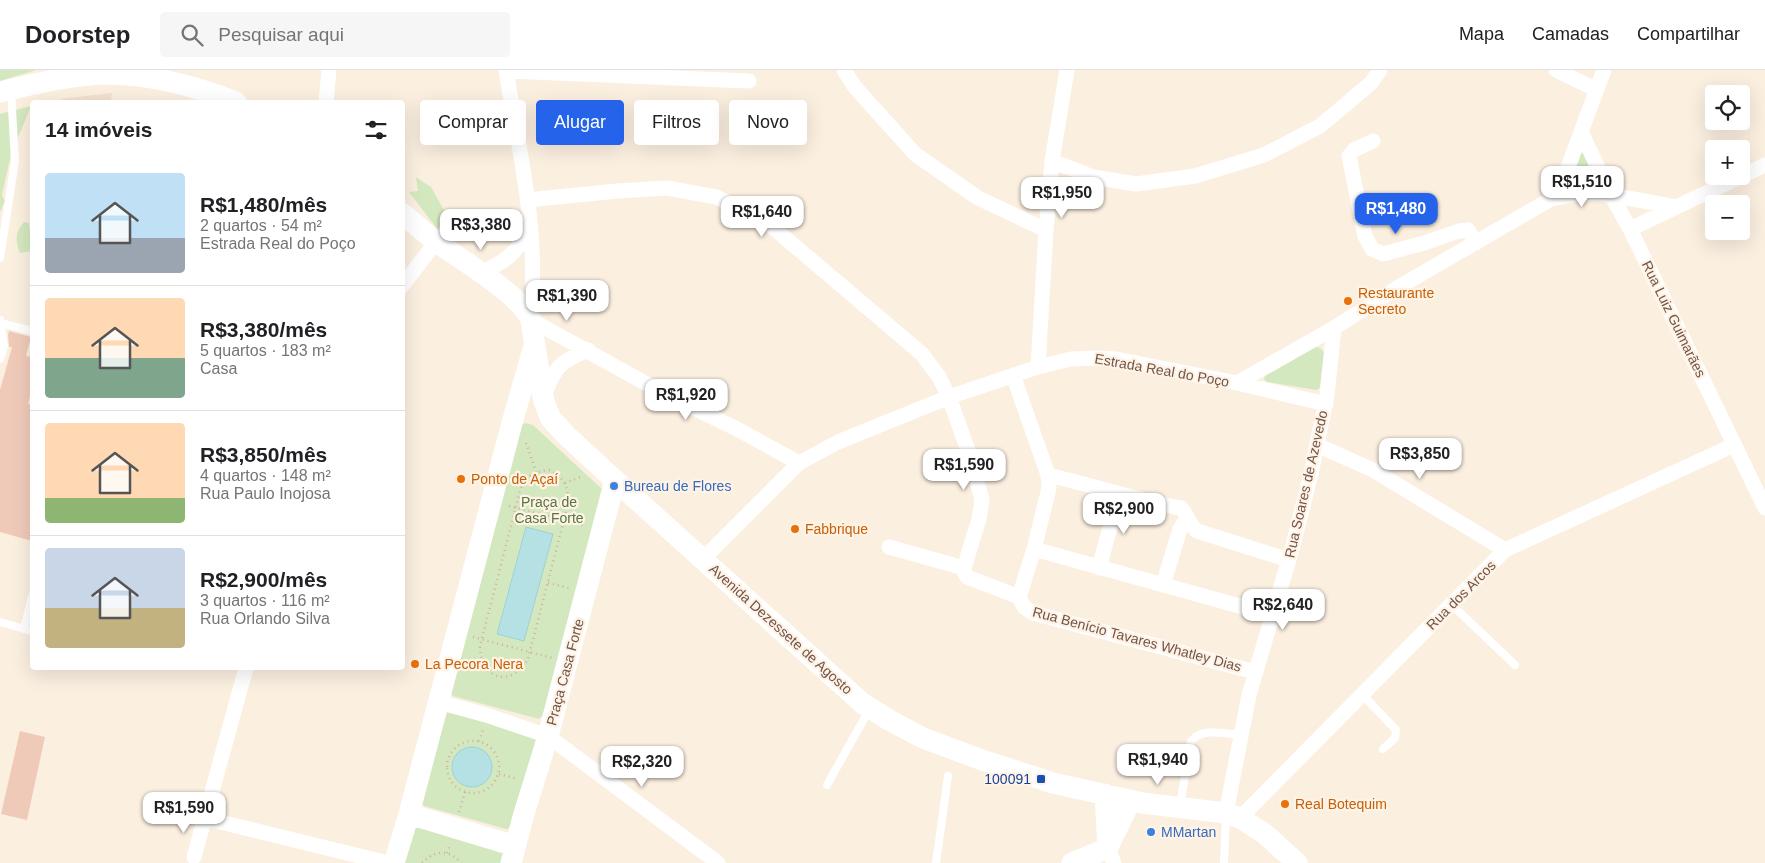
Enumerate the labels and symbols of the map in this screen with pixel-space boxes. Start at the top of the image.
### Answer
pin: R$1,510 [1536,166,1628,208]
pin: R$1,950 [1016,176,1108,219]
pin: R$1,480 [1350,192,1442,235]
pin: R$1,640 [716,196,808,238]
pin: R$3,380 [435,208,527,251]
street label: Rua Luiz Guimarães [1639,258,1709,380]
pin: R$1,390 [521,280,613,322]
place label: Restaurante Secreto [1358,285,1434,317]
marker: Restaurante Secreto [1342,295,1354,307]
street label: Estrada Real do Poço [1094,350,1231,390]
pin: R$1,920 [640,378,732,421]
street label: Rua Soares de Azevedo [1281,408,1331,559]
pin: R$3,850 [1374,438,1466,480]
pin: R$1,590 [918,448,1010,491]
place label: Ponto de Açaí [471,471,558,487]
marker: Ponto de Açaí [455,473,467,485]
place label: Bureau de Flores [624,478,731,494]
marker: Bureau de Flores [608,480,620,492]
pin: R$2,900 [1078,492,1170,535]
park label: Praça de Casa Forte [514,494,584,526]
place label: Fabbrique [805,521,868,537]
marker: Fabbrique [789,523,801,535]
street label: Rua dos Arcos [1423,557,1499,633]
street label: Avenida Dezessete de Agosto [706,561,856,697]
pin: R$2,640 [1237,588,1329,631]
street label: Rua Benício Tavares Whatley Dias [1031,603,1243,675]
street label: Praça Casa Forte [543,617,587,727]
place label: La Pecora Nera [425,656,523,672]
marker: La Pecora Nera [409,658,421,670]
pin: R$1,940 [1112,744,1204,786]
pin: R$2,320 [596,746,688,788]
place label: 100091 [984,771,1031,787]
marker: 100091 [1035,773,1047,785]
pin: R$1,590 [138,792,230,834]
place label: Real Botequim [1295,796,1387,812]
marker: Real Botequim [1279,798,1291,810]
place label: MMartan [1161,824,1216,840]
marker: MMartan [1145,826,1157,838]

